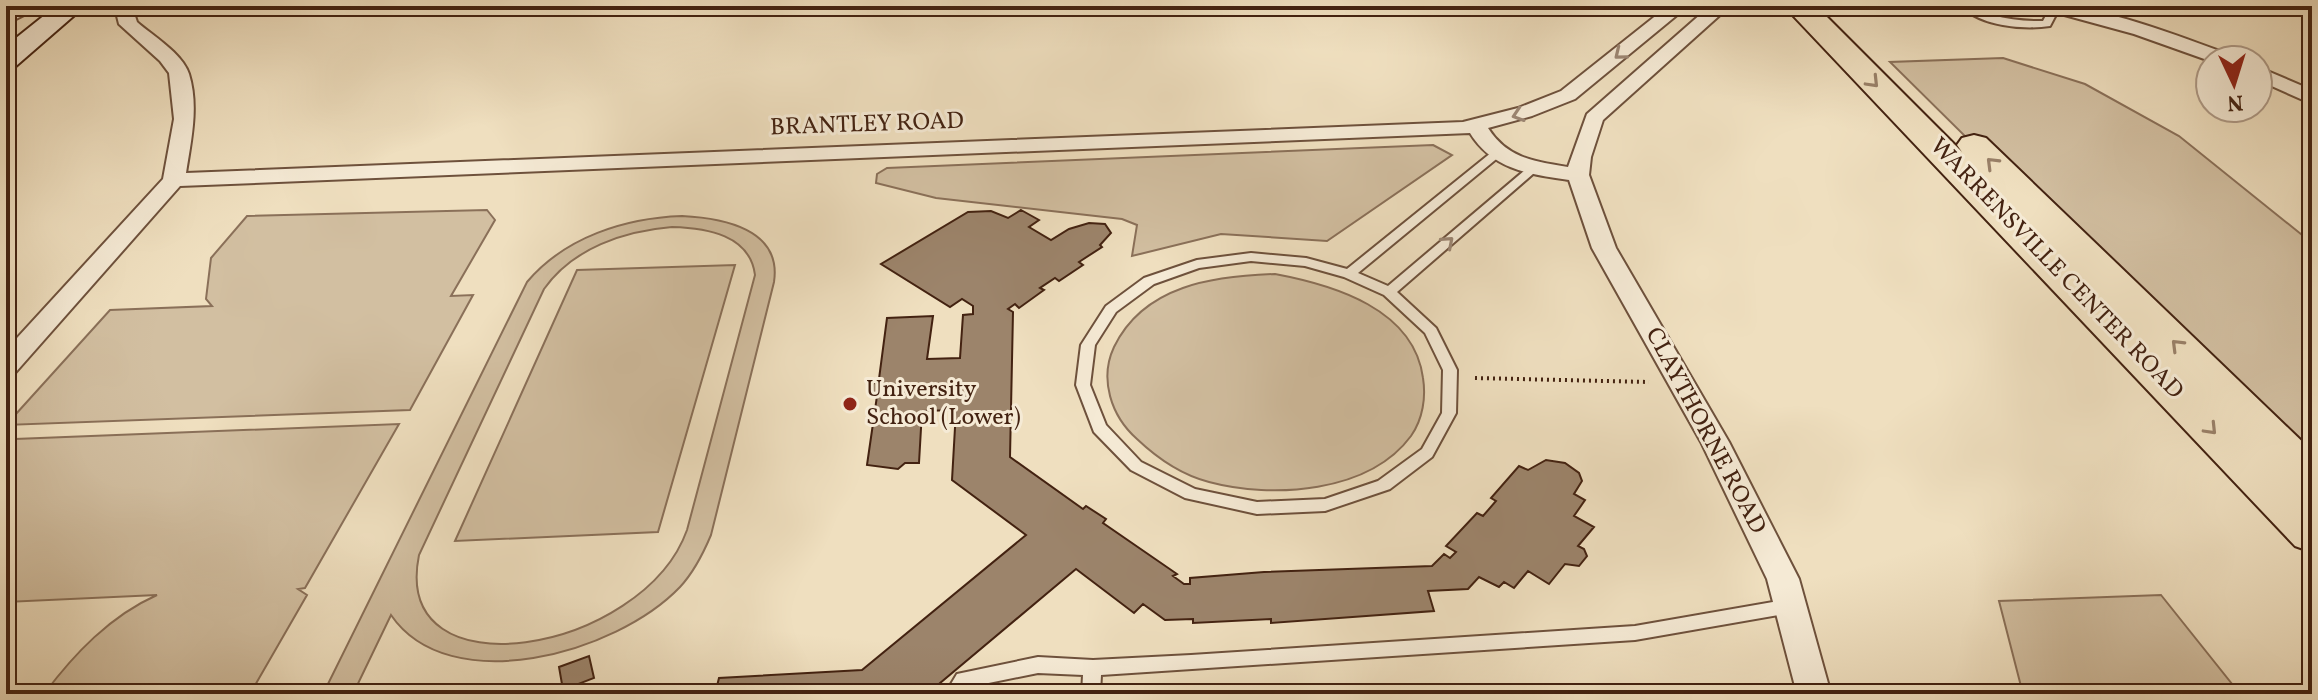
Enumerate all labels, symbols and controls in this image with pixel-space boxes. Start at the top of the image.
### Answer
one-way arrow [1615,44,1629,59]
north arrow [2194,44,2274,124]
one-way arrow [1864,73,1878,87]
text: N [2226,85,2244,117]
street label: BRANTLEY ROAD [769,105,965,145]
one-way arrow [1511,105,1525,121]
street label: WARRENSVILLE CENTER ROAD [1921,130,2191,408]
one-way arrow [1987,158,2001,172]
one-way arrow [1439,237,1454,252]
street label: CLAYTHORNE ROAD [1636,322,1774,540]
one-way arrow [2172,340,2186,355]
place label: University School (Lower) [866,373,1021,435]
marker: University School (Lower) [841,395,859,413]
one-way arrow [2202,420,2216,434]

